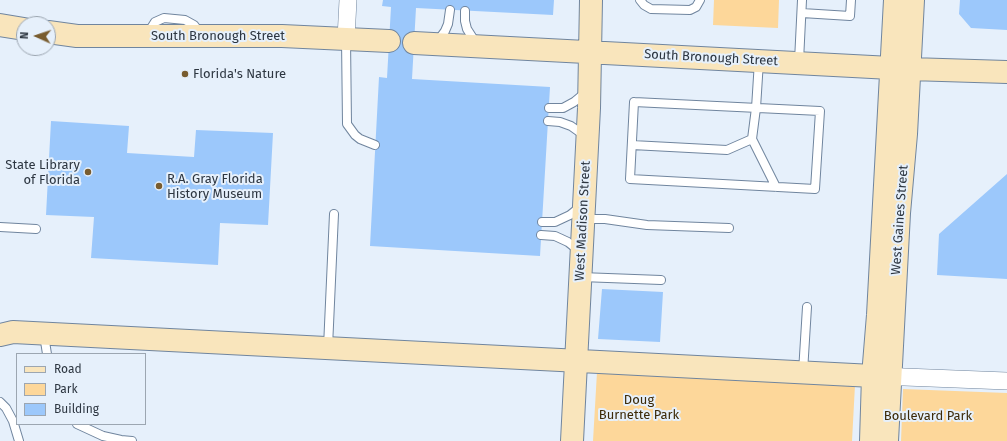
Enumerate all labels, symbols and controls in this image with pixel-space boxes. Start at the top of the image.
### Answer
north arrow [16,16,56,56]
street label: South Bronough Street [151,28,285,44]
text: N [18,31,31,39]
street label: South Bronough Street [644,47,778,69]
place label: Florida's Nature [193,66,286,82]
marker: Florida's Nature [180,69,190,79]
place label: State Library of Florida [5,157,80,188]
street label: West Madison Street [572,160,594,282]
street label: West Gaines Street [888,164,912,276]
marker: State Library of Florida [83,167,93,177]
place label: R.A. Gray Florida History Museum [167,171,263,202]
marker: R.A. Gray Florida History Museum [154,181,164,191]
legend [16,353,146,425]
text: Road [54,362,82,376]
text: Park [54,382,78,396]
park label: Doug Burnette Park [599,392,679,423]
text: Building [54,402,99,416]
park label: Boulevard Park [884,408,972,424]

